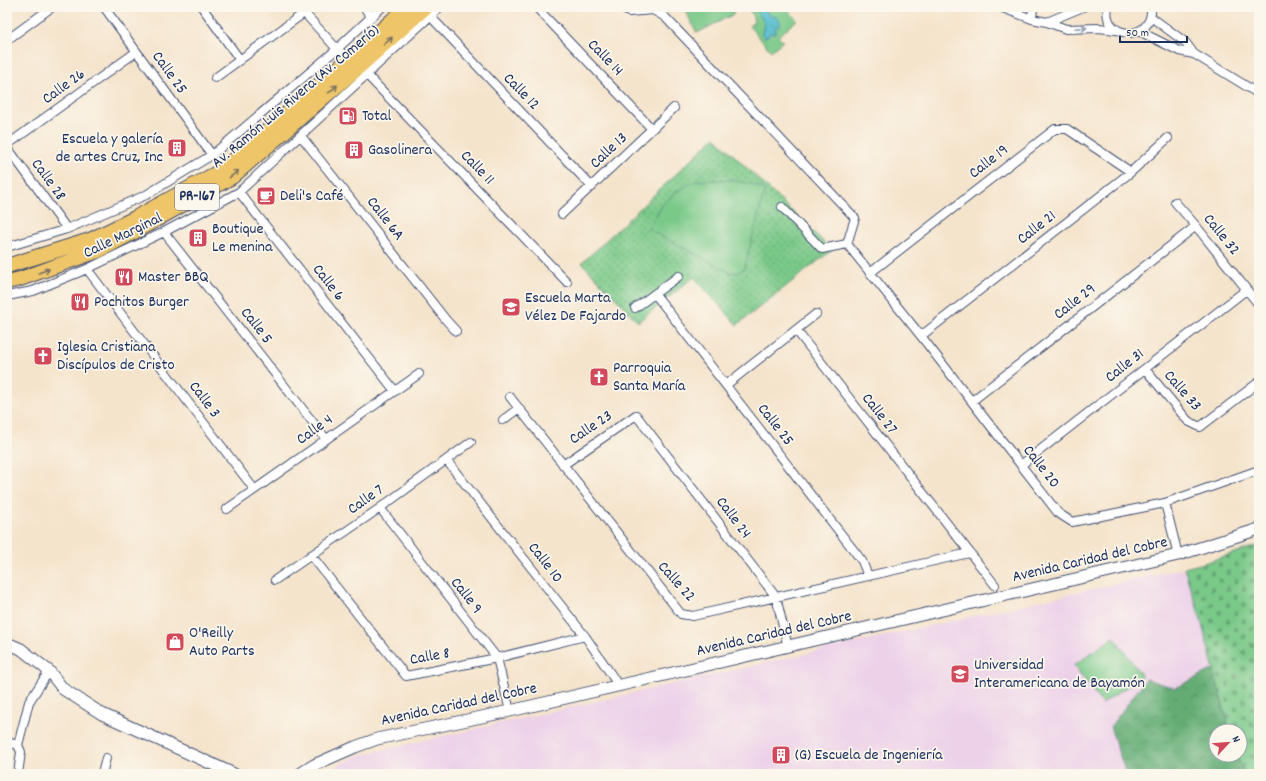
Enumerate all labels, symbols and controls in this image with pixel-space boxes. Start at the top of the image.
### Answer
scale bar [1120,18,1187,44]
street label: Av. Ramón Luis Rivera (Av. Comerío) [207,20,385,174]
one-way arrow [1074,25,1087,32]
text: 50 m [1126,25,1149,42]
street label: Calle 14 [581,34,629,82]
one-way arrow [383,36,393,46]
street label: Calle 25 [146,47,192,99]
street label: Calle 26 [38,63,91,111]
street label: Calle 12 [497,68,545,116]
one-way arrow [328,85,338,94]
fuel station icon: Total [337,105,359,127]
place label: Total [362,105,391,128]
street label: Calle 13 [585,127,633,175]
place label: Escuela y galería de artes Cruz, Inc [56,128,163,169]
building icon: Escuela y galería de artes Cruz, Inc [166,137,188,159]
building icon: Gasolinera [343,139,365,161]
place label: Gasolinera [368,139,433,162]
street label: Calle 19 [964,139,1014,185]
street label: Calle 11 [455,145,499,191]
street label: Calle 28 [25,154,71,206]
one-way arrow [229,169,240,178]
road number: PR-167 [175,184,219,210]
cafe icon: Deli's Café [255,185,277,207]
place label: Deli's Café [280,185,344,208]
street label: Calle 6A [360,192,410,246]
street label: Calle 21 [1012,205,1062,251]
street label: Calle Marginal [80,207,166,265]
street label: Calle 32 [1197,209,1245,261]
place label: Boutique Le menina [212,218,273,259]
building icon: Boutique Le menina [187,227,209,249]
street label: Calle 6 [306,260,350,307]
one-way arrow [38,266,50,274]
restaurant icon: Master BBQ [113,266,135,288]
place label: Master BBQ [138,266,209,289]
street label: Calle 29 [1049,278,1101,326]
place label: Escuela Marta Vélez De Fajardo [525,287,626,328]
restaurant icon: Pochitos Burger [69,291,91,313]
place label: Pochitos Burger [94,291,189,314]
school or university icon: Escuela Marta Vélez De Fajardo [500,296,522,318]
street label: Calle 5 [234,303,278,349]
place label: Iglesia Cristiana Discípulos de Cristo [57,336,175,377]
street label: Calle 31 [1100,343,1150,389]
church icon: Iglesia Cristiana Discípulos de Cristo [32,345,54,367]
place label: Parroquia Santa María [613,357,686,398]
street label: Calle 33 [1158,365,1206,417]
church icon: Parroquia Santa María [588,366,610,388]
street label: Calle 3 [183,377,225,423]
street label: Calle 27 [856,388,902,440]
street label: Calle 25 [751,399,799,451]
street label: Calle 23 [565,405,617,451]
street label: Calle 4 [292,409,338,451]
street label: Calle 20 [1017,440,1065,494]
street label: Calle 7 [343,479,389,521]
street label: Calle 24 [710,492,756,544]
street label: Avenida Caridad del Cobre [1010,531,1170,589]
street label: Calle 10 [522,538,568,588]
street label: Calle 22 [651,557,701,607]
street label: Calle 9 [444,573,488,619]
street label: Avenida Caridad del Cobre [694,605,854,663]
place label: O'Reilly Auto Parts [189,622,255,663]
shop icon: O'Reilly Auto Parts [164,631,186,653]
street label: Calle 8 [408,642,452,672]
place label: Universidad Interamericana de Bayamón [974,654,1145,695]
school or university icon: Universidad Interamericana de Bayamón [949,663,971,685]
street label: Avenida Caridad del Cobre [379,677,539,733]
north arrow [1208,723,1248,763]
text: N [1227,734,1244,746]
building icon: (G) Escuela de Ingeniería [770,744,792,766]
place label: (G) Escuela de Ingeniería [795,744,943,767]

